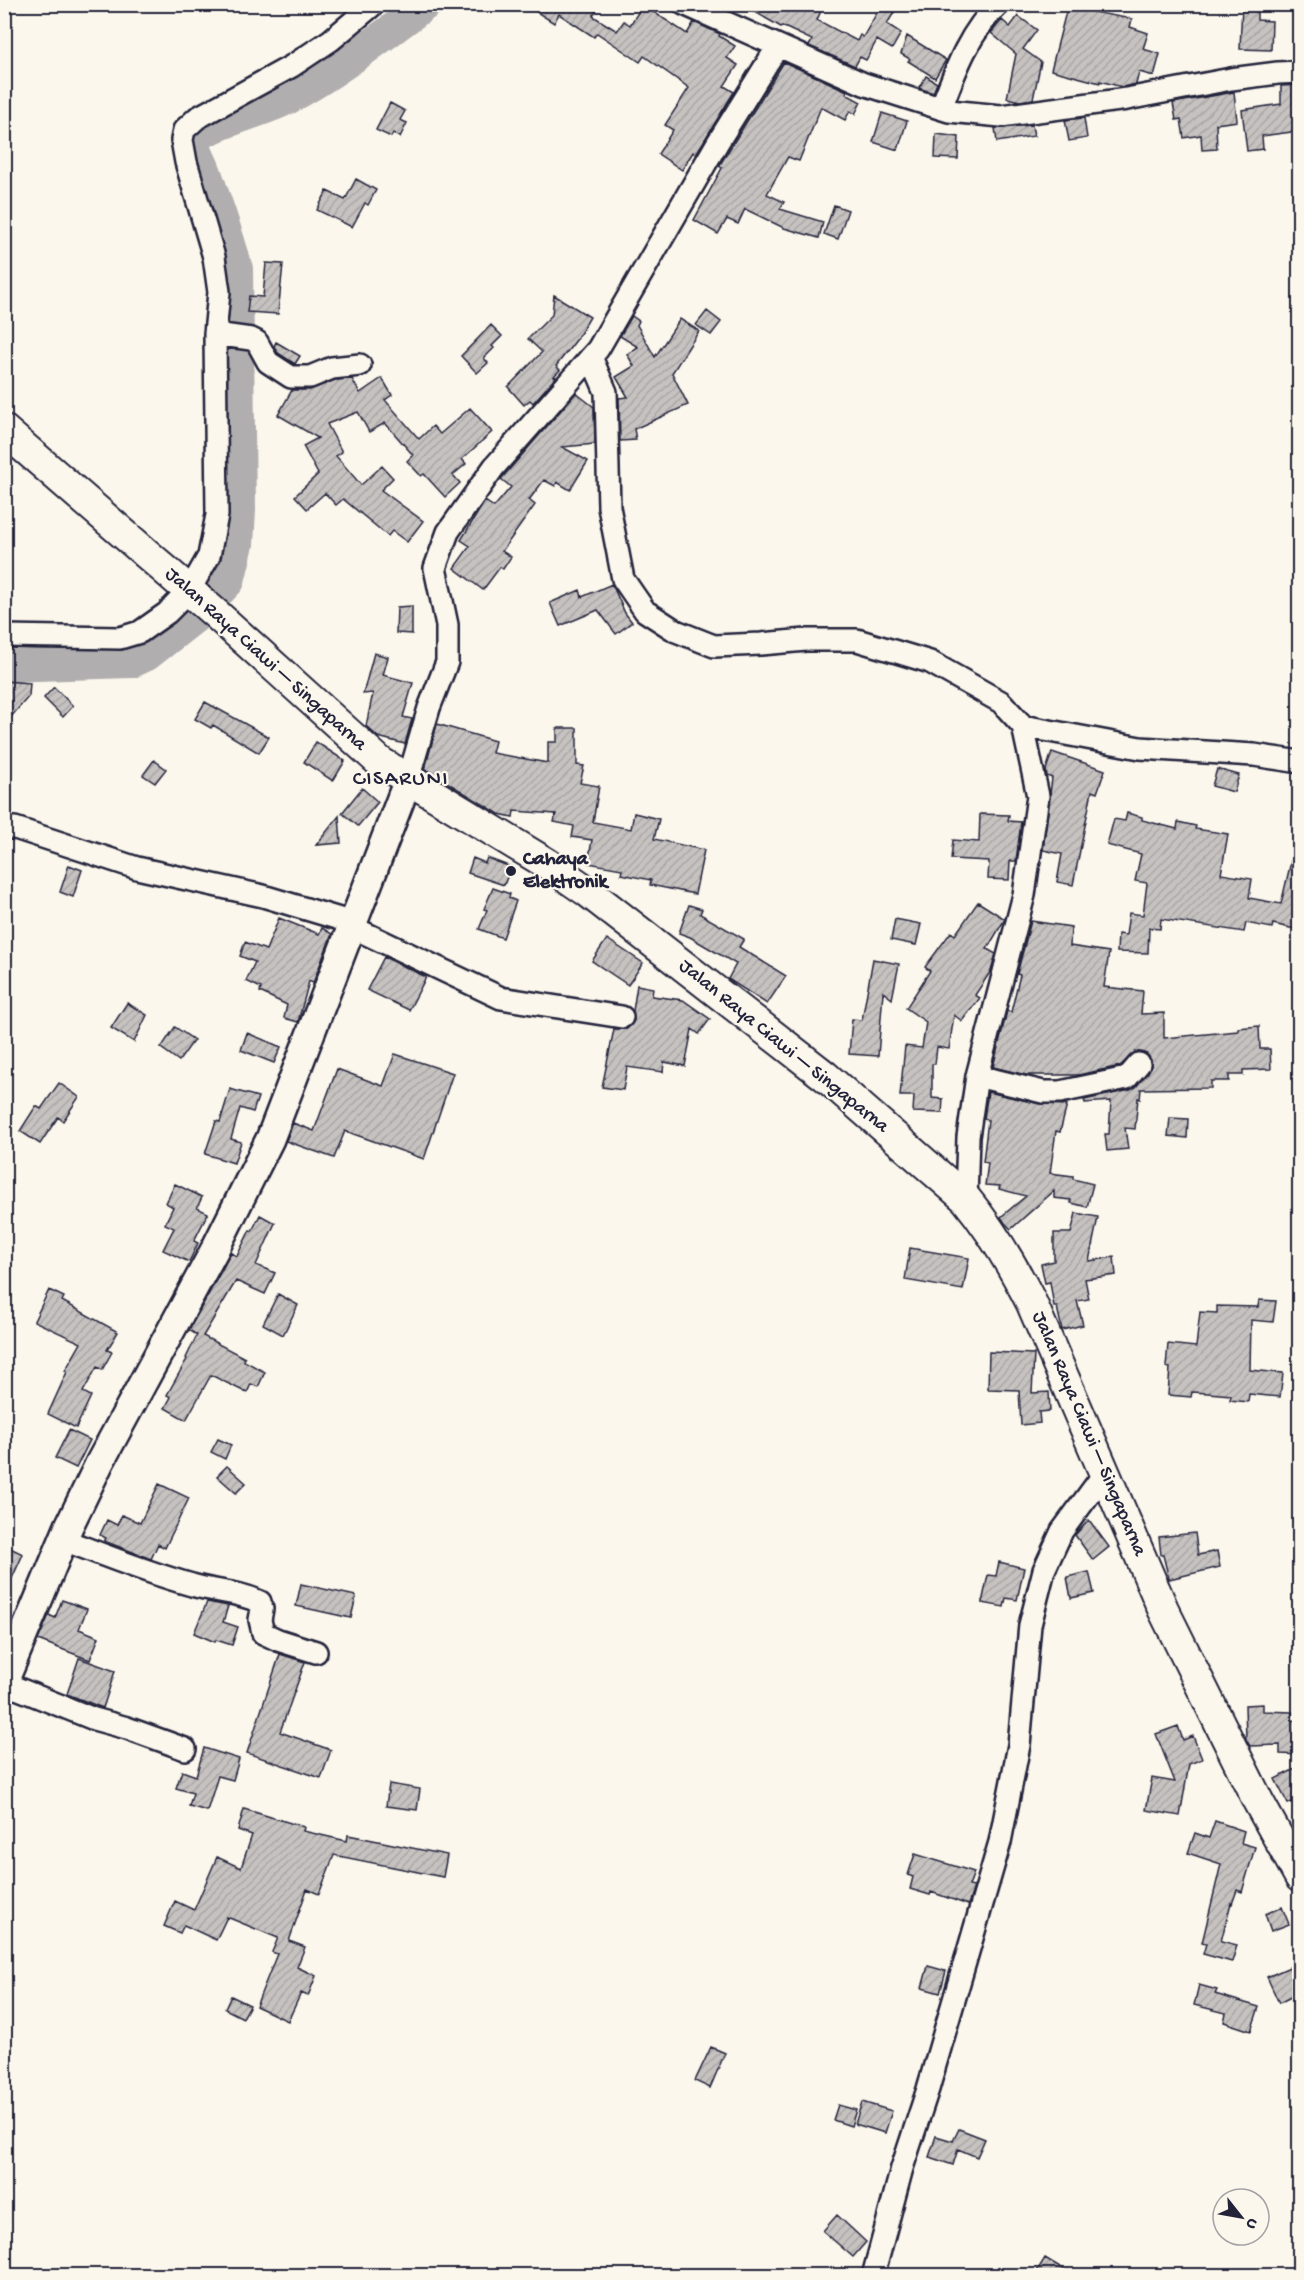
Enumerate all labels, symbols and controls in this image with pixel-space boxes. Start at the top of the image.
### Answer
street label: Jalan Raya Ciawi — Singaparna [159,563,371,757]
district label: CISARUNI [353,767,449,793]
place label: Cahaya Elektronik [522,849,610,895]
marker: Cahaya Elektronik [504,864,518,878]
street label: Jalan Raya Ciawi — Singaparna [673,955,893,1139]
street label: Jalan Raya Ciawi — Singaparna [1026,1308,1150,1561]
north arrow [1211,2187,1271,2247]
text: U [1240,2214,1261,2232]

